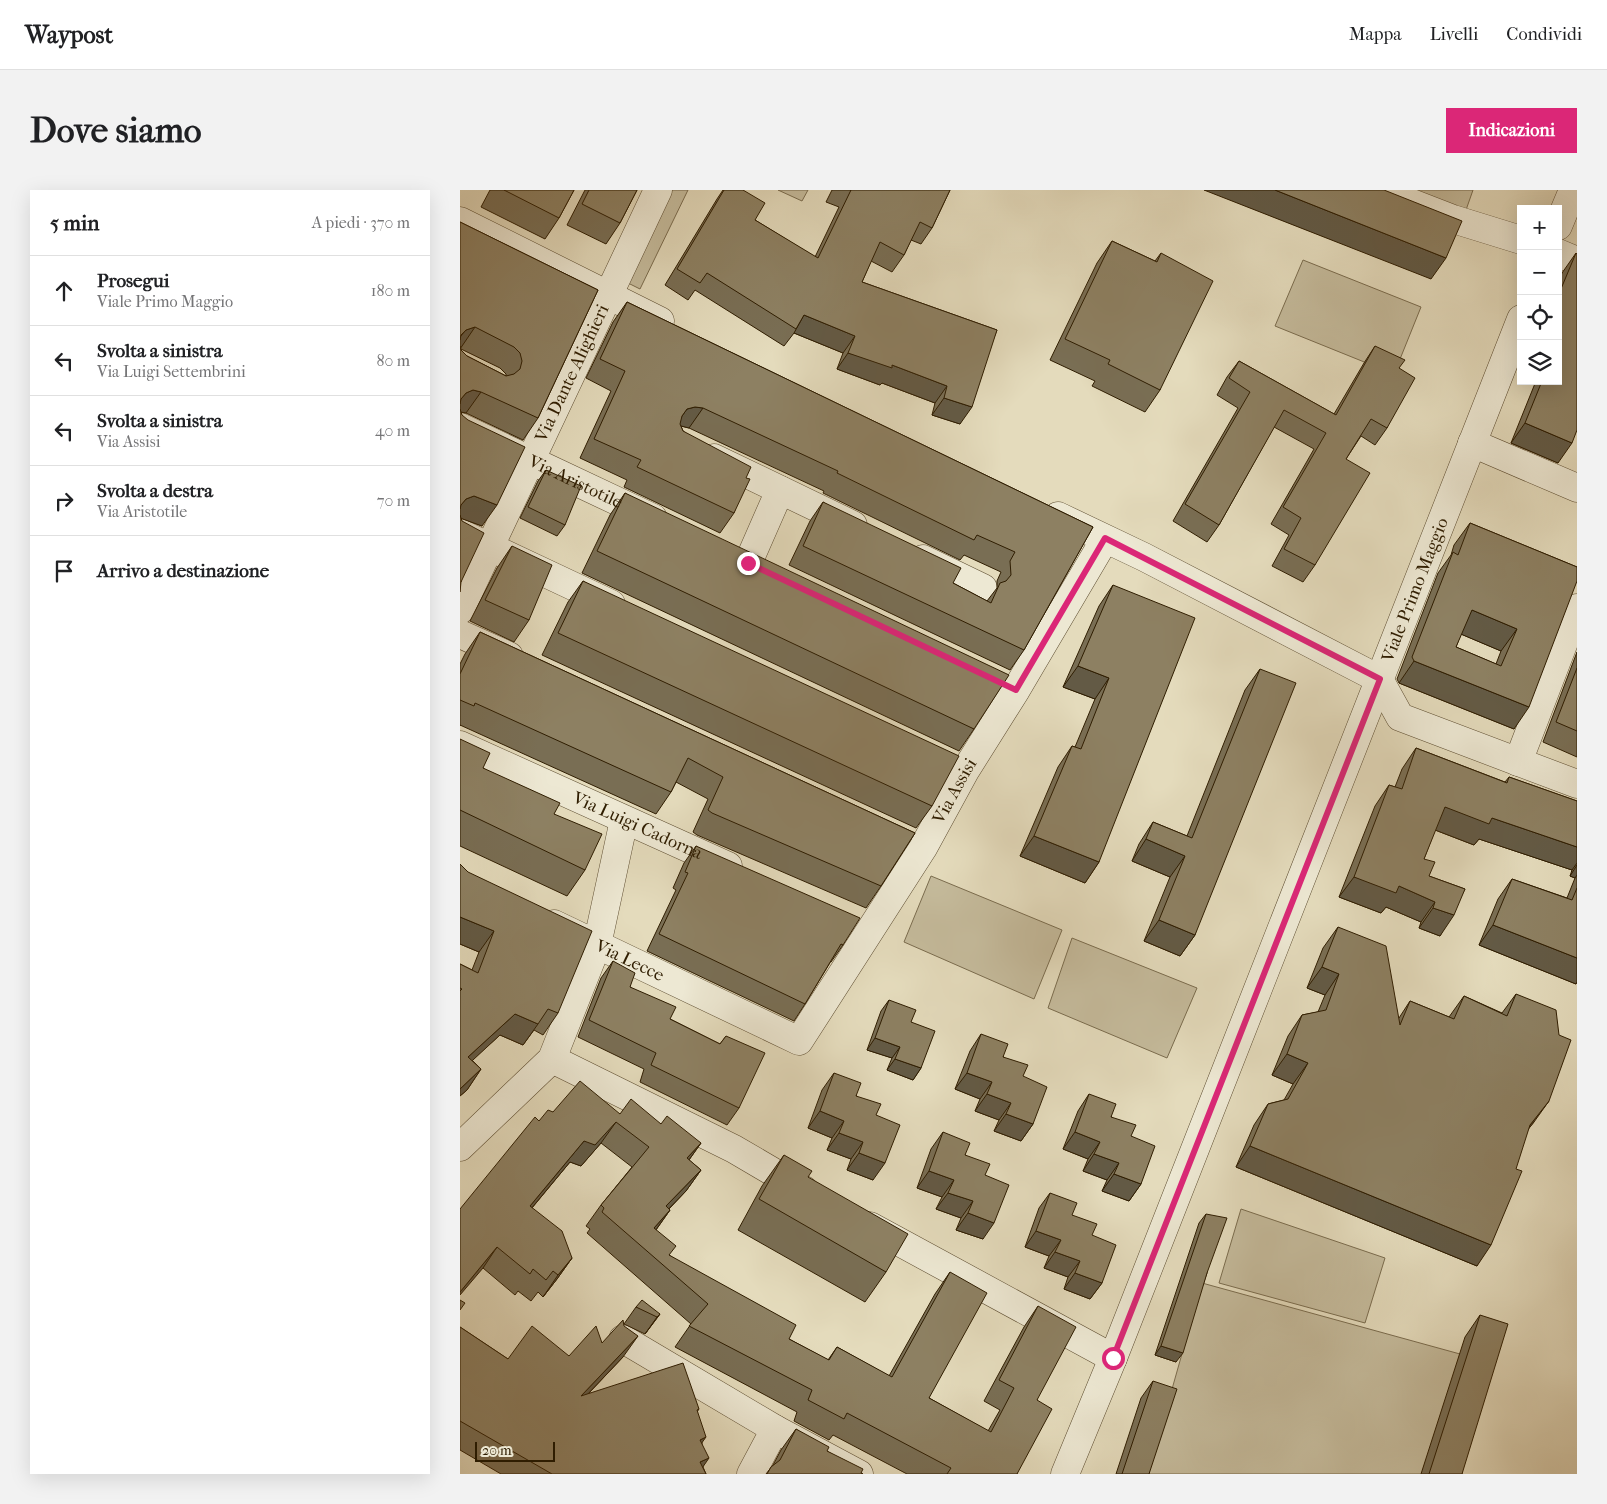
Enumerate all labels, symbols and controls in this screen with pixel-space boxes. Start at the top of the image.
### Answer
text: Waypost [25,21,113,49]
text: Mappa [1349,24,1402,45]
text: Livelli [1430,24,1478,45]
text: Condividi [1506,24,1582,45]
button: Indicazioni [1446,108,1577,153]
text: Dove siamo [30,110,202,151]
map controls [1517,205,1562,385]
button: + [1517,205,1562,250]
text: 5 min [50,211,99,235]
text: A piedi · 370 m [312,213,410,232]
button: − [1517,250,1562,295]
text: Prosegui [97,270,169,292]
icon: ahead [50,277,78,305]
text: 180 m [371,281,410,300]
text: Viale Primo Maggio [97,292,233,311]
button: locate [1517,295,1562,340]
street label: Via Dante Alighieri [530,301,614,446]
text: Svolta a sinistra [97,340,223,362]
button: layers [1517,340,1562,385]
icon: left [50,347,78,375]
text: 80 m [376,351,410,370]
text: Via Luigi Settembrini [97,362,246,381]
text: Svolta a sinistra [97,410,223,432]
icon: left [50,417,78,445]
text: 40 m [375,421,410,440]
text: Via Assisi [97,432,160,451]
street label: Via Aristotile [524,450,626,513]
text: Svolta a destra [97,480,213,502]
icon: right [50,487,78,515]
text: 70 m [377,491,410,510]
text: Via Aristotile [97,502,187,521]
street label: Viale Primo Maggio [1377,515,1453,666]
route end [737,552,760,575]
icon: arrive [50,557,78,585]
text: Arrivo a destinazione [97,560,269,582]
street label: Via Assisi [928,754,982,828]
street label: Via Luigi Cadorna [568,787,706,864]
street label: Via Lecce [591,935,668,986]
route start [1102,1347,1125,1370]
scale bar [475,1439,555,1462]
text: 20 m [482,1442,512,1459]

